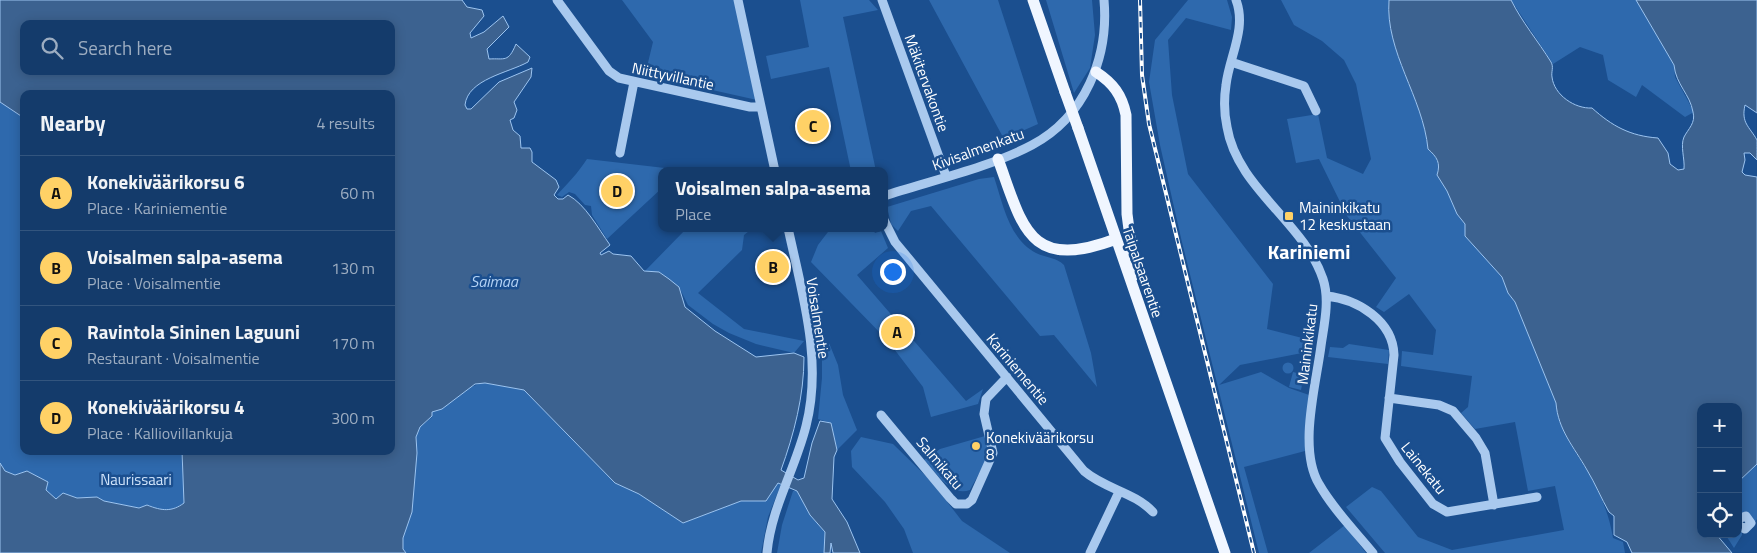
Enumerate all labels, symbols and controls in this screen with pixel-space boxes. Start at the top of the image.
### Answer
search box [20,20,395,75]
street label: Mäkitervakontie [899,31,955,135]
text: Search here [78,33,172,62]
icon: search [38,34,66,62]
street label: Niittyvillantie [630,56,716,96]
text: Nearby [40,107,105,139]
pin: C [797,107,829,145]
text: 4 results [316,111,375,135]
street label: Kivisalmenkatu [929,122,1027,176]
text: Konekiväärikorsu 6 [87,167,245,196]
popup [658,167,888,232]
pin: D [601,172,633,210]
text: Voisalmen salpa-asema [675,173,871,202]
text: A [51,181,61,205]
text: 60 m [340,181,375,205]
text: Place · Kariniementie [87,196,227,220]
place label: Maininkikatu 12 keskustaan [1299,196,1391,236]
text: Place [675,202,711,226]
marker: Maininkikatu 12 keskustaan [1283,210,1295,222]
street label: Taipalsaarentie [1117,223,1169,321]
district label: Kariniemi [1268,236,1350,267]
text: Voisalmen salpa-asema [87,242,283,271]
pin: B [757,248,789,286]
text: B [51,256,61,280]
text: 130 m [331,256,375,280]
your location [880,259,906,285]
water label: Saimaa [470,269,519,293]
text: Place · Voisalmentie [87,271,221,295]
street label: Voisalmentie [800,276,836,360]
street label: Maininkikatu [1291,302,1323,386]
pin: A [881,313,913,351]
text: Ravintola Sininen Laguuni [87,317,300,346]
street label: Kariniementie [981,328,1055,410]
text: C [52,331,60,355]
text: 170 m [331,331,375,355]
text: Restaurant · Voisalmentie [87,346,260,370]
text: Konekiväärikorsu 4 [87,392,245,421]
map controls [1697,403,1742,538]
button: + [1697,403,1742,448]
text: D [51,406,61,430]
text: 300 m [331,406,375,430]
text: Place · Kalliovillankuja [87,421,233,445]
place label: Konekiväärikorsu 8 [986,426,1094,466]
street label: Salmikatu [911,432,969,494]
street label: Lainekatu [1396,437,1452,499]
marker: Konekiväärikorsu 8 [970,440,982,452]
button: − [1697,448,1742,493]
park label: Naurissaari [100,468,172,491]
button: locate [1697,493,1742,538]

